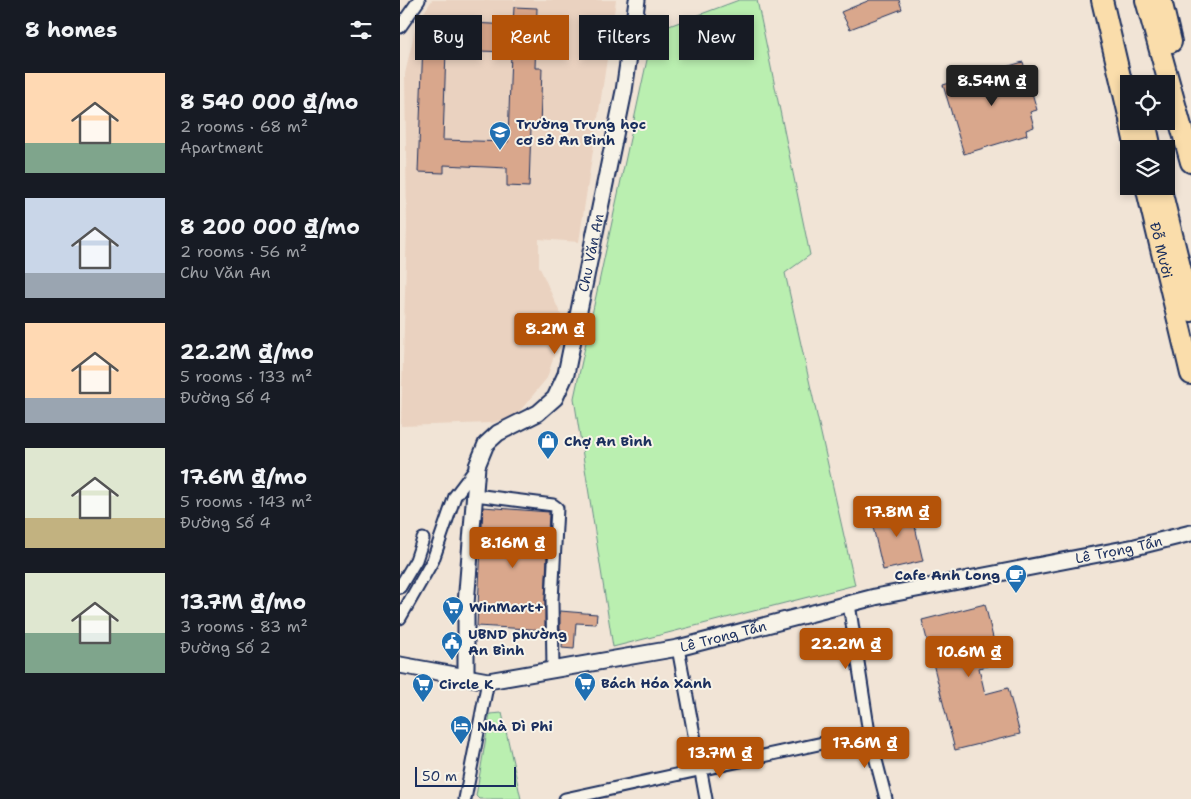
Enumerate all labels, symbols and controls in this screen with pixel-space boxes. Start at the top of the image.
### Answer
chip: Buy [415,15,482,60]
chip: Rent [492,15,569,60]
chip: Filters [579,15,669,60]
chip: New [679,15,754,60]
text: 8 homes [25,16,117,44]
icon: filters [347,16,375,44]
pin: 8.54M ₫ [946,64,1038,107]
text: 8.54M ₫ [957,70,1027,91]
map controls [1120,75,1175,195]
button: locate [1120,75,1175,130]
text: 8 540 000 ₫/mo [180,88,359,116]
icon: home [65,93,125,153]
place label: Trường Trung học cơ sở An Bình [516,115,646,149]
text: 2 rooms · 68 m² [180,116,308,137]
school or university icon: Trường Trung học cơ sở An Bình [488,120,512,151]
text: Apartment [180,137,263,158]
button: layers [1120,140,1175,195]
street label: Chu Văn An [574,212,608,294]
text: 8 200 000 ₫/mo [180,213,360,241]
icon: home [65,218,125,278]
street label: Đỗ Mười [1146,220,1177,280]
text: 2 rooms · 56 m² [180,241,307,262]
text: Chu Văn An [180,262,271,283]
pin: 8.2M ₫ [514,312,596,355]
text: 8.2M ₫ [525,318,585,339]
text: 22.2M ₫/mo [180,338,314,366]
icon: home [65,343,125,403]
text: 5 rooms · 133 m² [180,366,312,387]
text: Đường Số 4 [180,387,271,408]
shop icon: Chợ An Bình [536,429,560,460]
place label: Chợ An Bình [564,432,652,450]
text: 17.6M ₫/mo [180,463,307,491]
icon: home [65,468,125,528]
text: 5 rooms · 143 m² [180,491,312,512]
pin: 17.8M ₫ [851,496,943,538]
text: 17.8M ₫ [864,501,930,522]
text: Đường Số 4 [180,512,271,533]
pin: 8.16M ₫ [467,526,559,569]
street label: Lê Trọng Tấn [1074,531,1164,567]
text: 8.16M ₫ [481,532,545,553]
cafe icon: Cafe Anh Long [1004,563,1028,594]
place label: Cafe Anh Long [895,566,1000,584]
text: 13.7M ₫/mo [180,588,306,616]
icon: home [65,593,125,653]
supermarket icon: WinMart+ [441,595,465,626]
place label: WinMart+ [469,598,544,616]
text: 3 rooms · 83 m² [180,616,308,637]
street label: Lê Trọng Tấn [678,616,769,656]
place label: UBND phường An Bình [468,625,567,659]
pin: 22.2M ₫ [800,628,892,670]
public building icon: UBND phường An Bình [440,630,464,661]
text: 22.2M ₫ [811,633,881,654]
pin: 10.6M ₫ [923,636,1015,678]
text: Đường Số 2 [180,637,271,658]
text: 10.6M ₫ [936,641,1002,662]
supermarket icon: Bách Hóa Xanh [573,671,597,702]
supermarket icon: Circle K [411,672,435,703]
place label: Bách Hóa Xanh [601,674,712,692]
place label: Circle K [439,675,494,693]
hotel icon: Nhà Dì Phi [449,714,473,745]
place label: Nhà Dì Phi [477,717,553,735]
pin: 17.6M ₫ [819,726,911,769]
text: 17.6M ₫ [832,732,898,753]
pin: 13.7M ₫ [674,736,766,779]
text: 13.7M ₫ [688,742,752,763]
scale bar [415,764,516,787]
text: 50 m [422,767,457,785]

